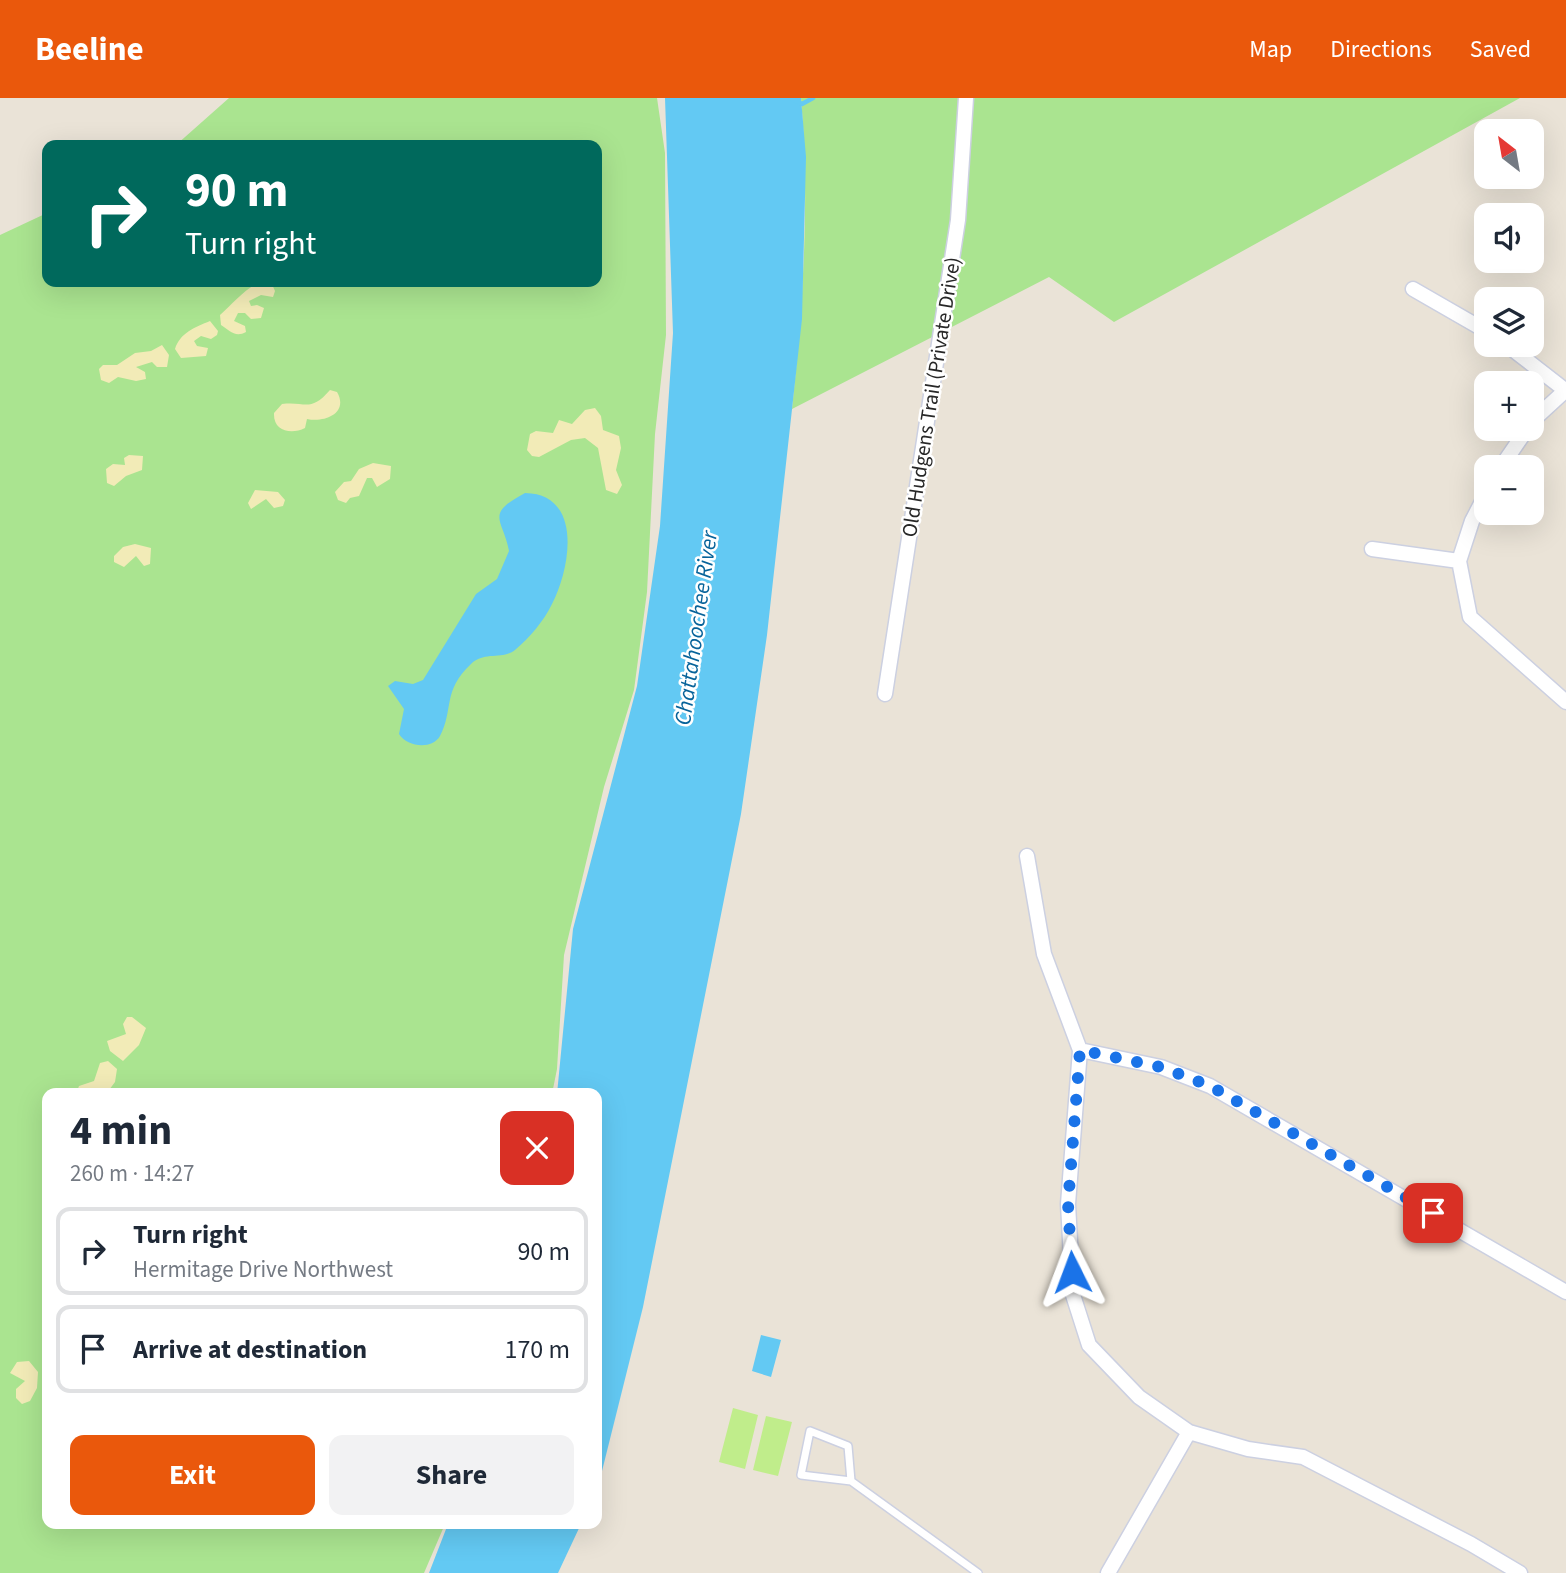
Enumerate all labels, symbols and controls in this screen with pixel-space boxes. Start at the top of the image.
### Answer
text: Beeline [35,26,144,73]
text: Map [1249,32,1292,67]
text: Directions [1330,32,1432,67]
text: Saved [1470,32,1531,67]
north arrow [1474,119,1544,189]
map controls [1474,119,1544,525]
text: 90 m [185,156,289,226]
icon: right [70,168,161,259]
button: sound [1474,203,1544,273]
text: Turn right [185,221,316,267]
street label: Old Hudgens Trail (Private Drive) [894,255,968,539]
button: layers [1474,287,1544,357]
button: + [1474,371,1544,441]
button: − [1474,455,1544,525]
water label: Chattahoochee River [666,528,726,727]
text: 4 min [70,1101,172,1161]
button: close [500,1111,574,1185]
text: 260 m · 14:27 [70,1157,194,1190]
pin [1403,1183,1463,1243]
icon: arrive [1414,1194,1452,1232]
text: Turn right [133,1216,248,1253]
icon: right [74,1232,112,1270]
text: 90 m [517,1233,570,1270]
position arrow [1035,1235,1109,1309]
text: Hermitage Drive Northwest [133,1253,393,1286]
icon: arrive [74,1330,112,1368]
text: Arrive at destination [133,1331,367,1368]
text: 170 m [504,1331,570,1368]
button: Exit [70,1435,315,1515]
button: Share [329,1435,574,1515]

